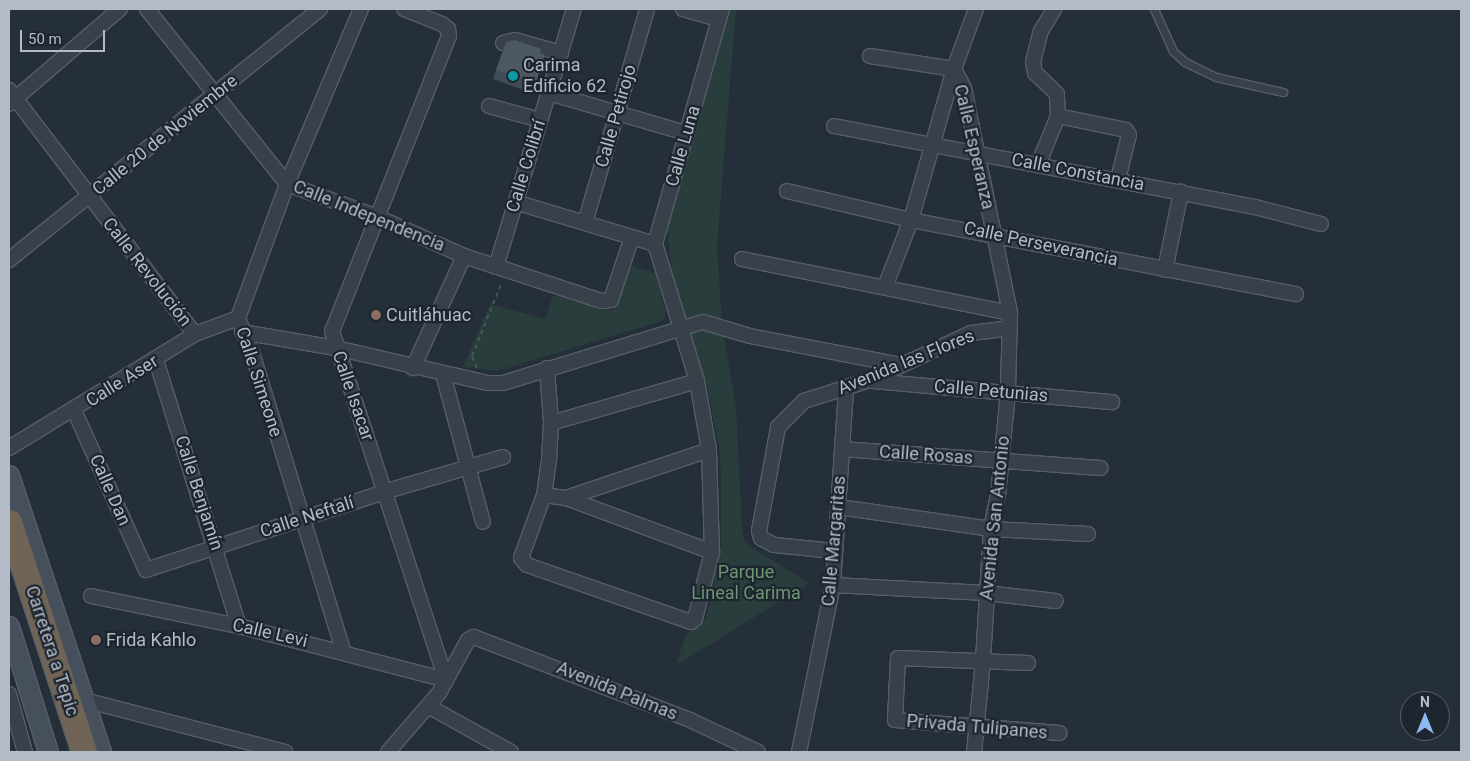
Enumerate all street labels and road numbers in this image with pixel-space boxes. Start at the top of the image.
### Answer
street label: Calle Petirojo [591,62,641,170]
street label: Calle 20 de Noviembre [88,70,242,200]
street label: Calle Esperanza [949,82,999,212]
street label: Calle Luna [661,103,705,189]
street label: Calle Colibrí [502,117,550,215]
street label: Calle Constancia [1010,149,1146,195]
street label: Calle Independencia [290,176,448,256]
street label: Calle Revolución [98,213,196,331]
street label: Calle Perseverancia [962,217,1120,271]
street label: Calle Simeone [231,324,287,440]
street label: Avenida las Flores [835,325,977,399]
street label: Calle Isacar [328,348,378,444]
street label: Calle Aser [82,350,162,412]
street label: Calle Petunias [933,375,1049,407]
street label: Calle Benjamín [170,433,228,553]
street label: Avenida San Antonio [976,435,1014,601]
street label: Calle Rosas [878,441,974,469]
street label: Calle Dan [85,451,135,529]
street label: Calle Margaritas [818,475,850,607]
street label: Calle Neftalí [257,492,357,542]
street label: Carretera a Tepic [21,583,83,719]
street label: Calle Levi [230,614,310,652]
street label: Avenida Palmas [553,657,681,725]
street label: Privada Tulipanes [905,710,1049,744]

